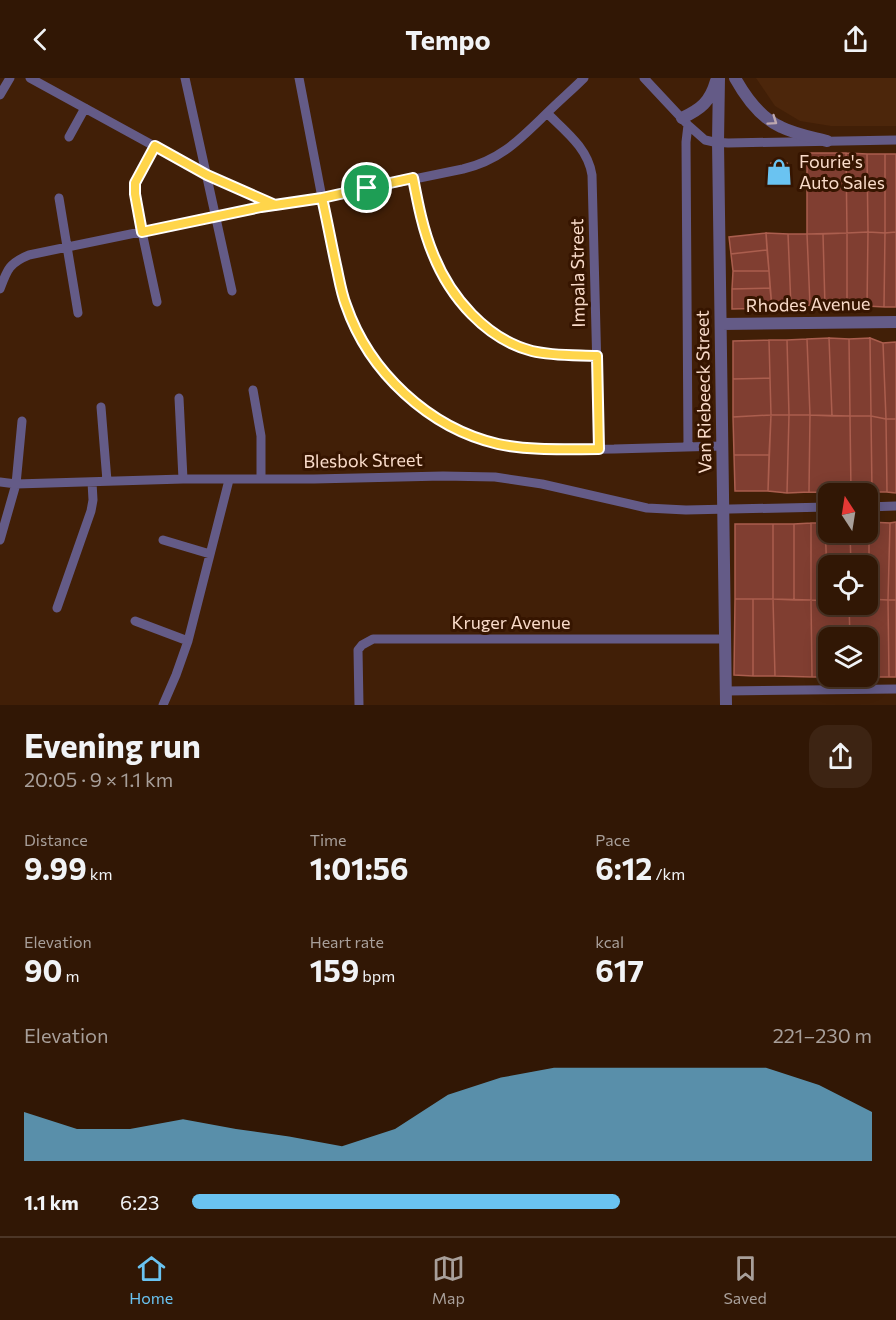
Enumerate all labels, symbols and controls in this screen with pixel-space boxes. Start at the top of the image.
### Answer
icon: back [24,23,57,56]
text: Tempo [405,23,491,56]
icon: share [839,23,872,56]
one-way arrow [766,114,777,125]
place label: Fourie's Auto Sales [799,150,885,193]
shop icon: Fourie's Auto Sales [764,157,794,187]
pin [341,162,392,213]
icon: arrive [350,171,383,204]
street label: Impala Street [565,218,589,328]
street label: Rhodes Avenue [745,292,871,316]
street label: Van Riebeeck Street [691,310,715,474]
street label: Blesbok Street [303,448,423,472]
north arrow [818,483,878,543]
map controls [818,483,878,687]
button: locate [818,555,878,615]
street label: Kruger Avenue [451,611,571,633]
button: layers [818,627,878,687]
text: Evening run [24,724,201,765]
button: share [809,725,872,788]
text: 20:05 · 9 × 1.1 km [24,767,173,791]
text: Distance [24,830,88,849]
text: Time [310,830,346,849]
text: Pace [595,830,630,849]
text: 9.99 [24,849,87,886]
text: 1:01:56 [310,849,409,886]
text: 6:12 [595,849,652,886]
text: km [87,864,112,883]
text: /km [652,864,685,883]
text: Elevation [24,932,92,951]
text: Heart rate [310,932,384,951]
text: kcal [595,932,624,951]
text: 90 [24,951,62,988]
text: 159 [310,951,359,988]
text: 617 [595,951,644,988]
text: m [62,966,79,985]
text: bpm [359,966,395,985]
text: Elevation [24,1023,109,1047]
text: 221–230 m [773,1023,872,1047]
text: 1.1 km [24,1190,79,1214]
text: 6:23 [120,1190,159,1214]
tab: Home [129,1252,173,1307]
tab: Map [432,1252,465,1307]
tab: Saved [723,1252,767,1307]

